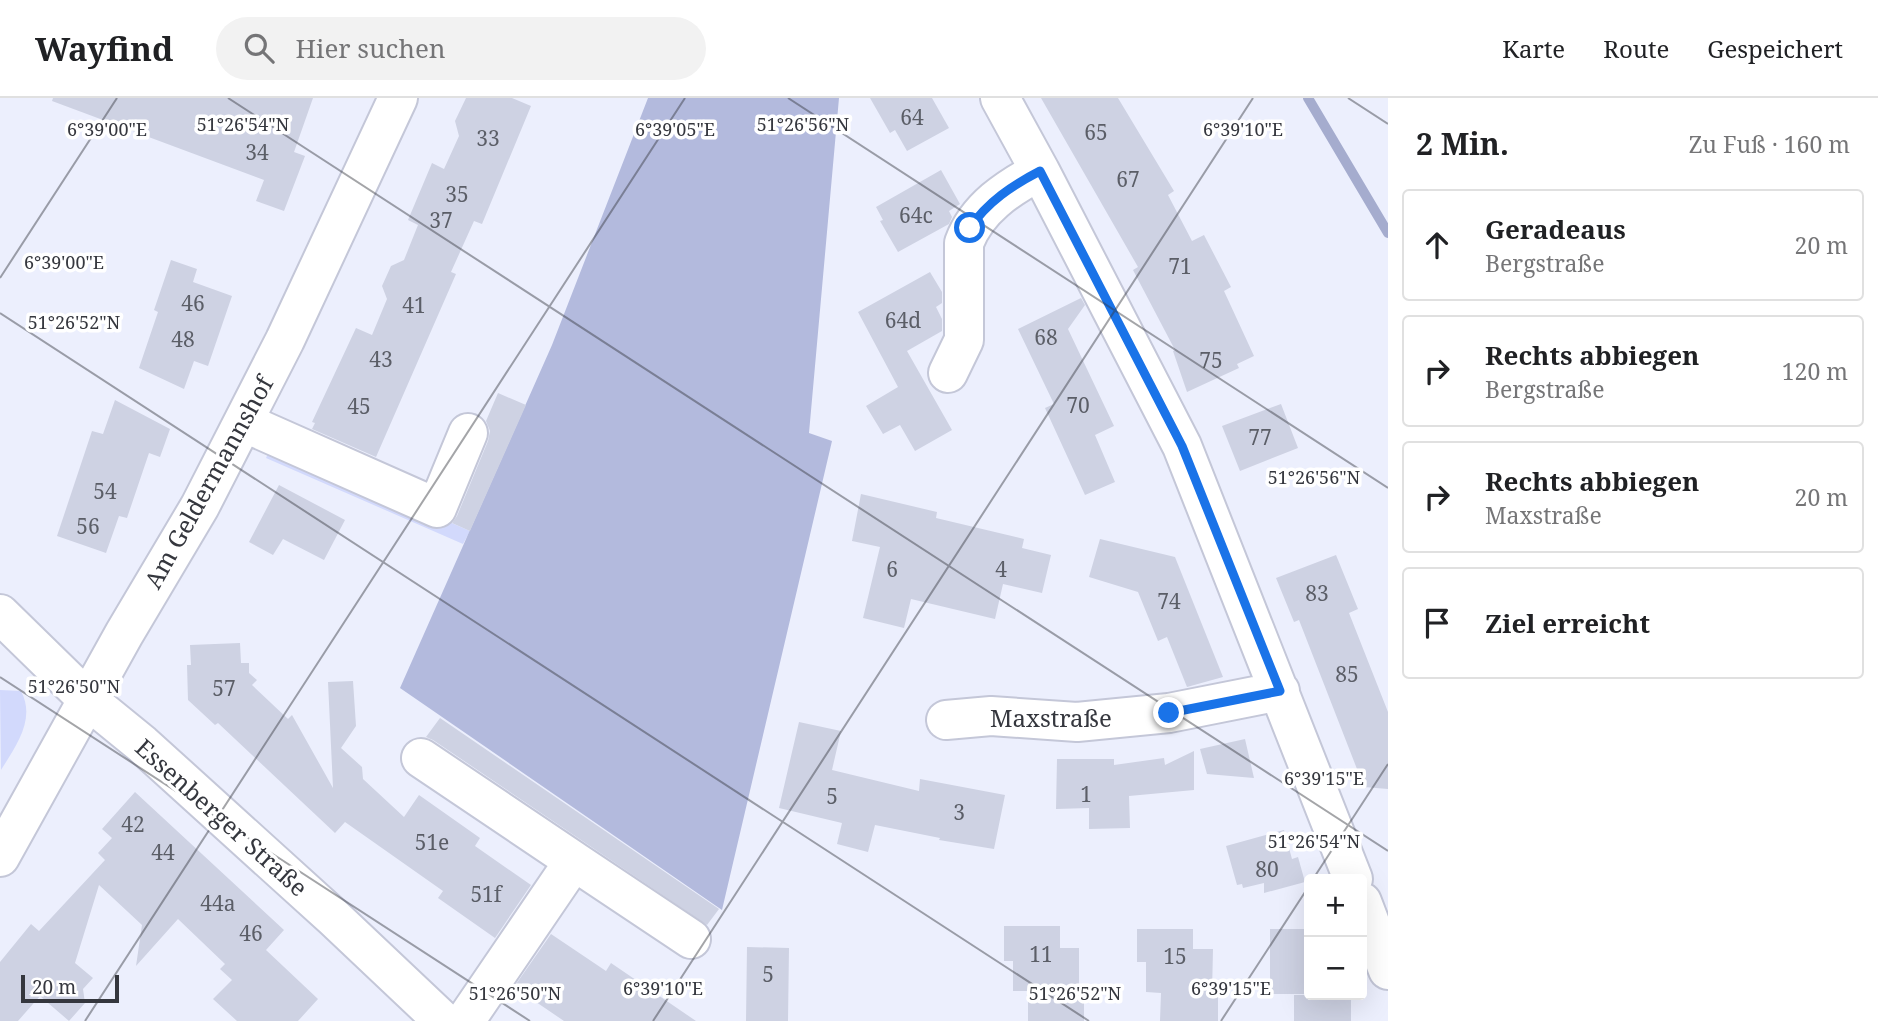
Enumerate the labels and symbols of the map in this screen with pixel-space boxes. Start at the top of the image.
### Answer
house number: 64 [900,103,924,131]
text: 51°26'54"N [197,112,290,136]
text: 51°26'56"N [757,112,850,136]
text: 6°39'00"E [67,117,147,141]
text: 6°39'05"E [635,117,715,141]
text: 6°39'10"E [1203,117,1283,141]
house number: 65 [1084,118,1108,146]
house number: 33 [476,124,500,152]
house number: 34 [245,138,269,166]
house number: 67 [1116,165,1140,193]
house number: 35 [445,180,469,208]
house number: 64c [899,201,933,229]
house number: 37 [429,206,453,234]
route start [954,212,985,243]
text: 6°39'00"E [24,250,104,274]
house number: 71 [1168,252,1192,280]
house number: 46 [181,289,205,317]
house number: 41 [402,291,426,319]
house number: 64d [885,306,921,334]
text: 51°26'52"N [28,310,121,334]
house number: 68 [1034,323,1058,351]
house number: 48 [171,325,195,353]
house number: 43 [369,345,393,373]
house number: 75 [1199,346,1223,374]
street label: Am Geldermannshof [136,368,281,594]
house number: 70 [1066,391,1090,419]
house number: 45 [347,392,371,420]
house number: 77 [1248,423,1272,451]
text: 51°26'56"N [1268,465,1361,489]
house number: 54 [93,477,117,505]
house number: 56 [76,512,100,540]
house number: 6 [886,555,898,583]
house number: 4 [995,555,1007,583]
house number: 83 [1305,579,1329,607]
house number: 74 [1157,587,1181,615]
house number: 85 [1335,660,1359,688]
text: 51°26'50"N [28,674,121,698]
house number: 57 [212,674,236,702]
route end [1153,697,1184,728]
street label: Maxstraße [990,701,1112,734]
street label: Essenberger Straße [129,731,315,903]
text: 6°39'15"E [1284,766,1364,790]
house number: 1 [1080,780,1092,808]
house number: 5 [826,782,838,810]
house number: 3 [953,798,965,826]
house number: 42 [121,810,145,838]
house number: 51e [415,828,449,856]
text: 51°26'54"N [1268,829,1361,853]
house number: 44 [151,838,175,866]
house number: 80 [1255,855,1279,883]
house number: 51f [470,880,504,908]
house number: 44a [200,889,236,917]
house number: 46 [239,919,263,947]
house number: 11 [1029,940,1053,968]
house number: 15 [1163,942,1187,970]
house number: 5 [762,960,774,988]
scale bar [21,972,119,1004]
text: 6°39'10"E [623,976,703,1000]
text: 6°39'15"E [1191,976,1271,1000]
text: 51°26'50"N [469,981,562,1005]
text: 51°26'52"N [1029,981,1122,1005]

